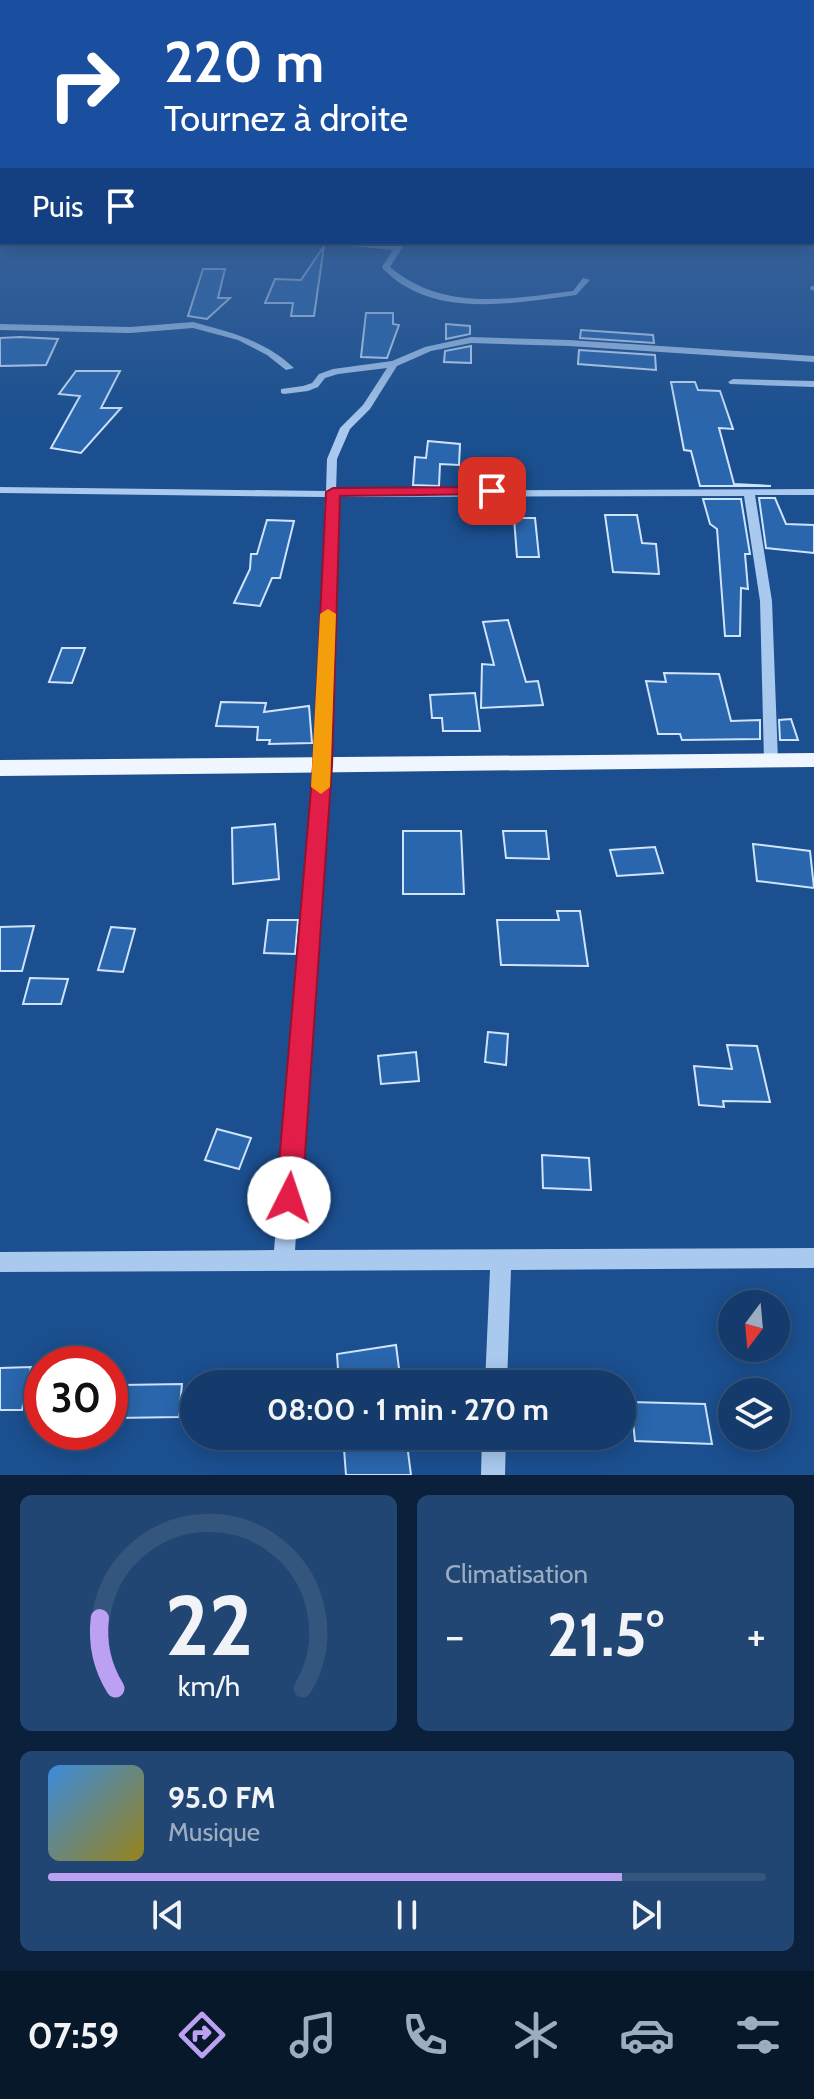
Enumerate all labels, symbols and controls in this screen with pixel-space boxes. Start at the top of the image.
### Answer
text: 220 m [164,28,324,96]
icon: right [32,32,136,136]
text: Tournez à droite [164,96,408,140]
icon: arrive [99,184,143,228]
text: Puis [32,188,83,225]
pin [458,457,526,525]
icon: arrive [470,469,514,513]
position arrow [247,1156,331,1240]
north arrow [718,1290,790,1362]
map controls [718,1290,790,1450]
speed limit sign: 30 [24,1346,128,1450]
button: layers [718,1378,790,1450]
text: 08:00 · 1 min · 270 m [267,1391,549,1428]
text: Climatisation [445,1558,588,1590]
text: 22 [164,1575,253,1676]
text: 21.5° [547,1598,664,1671]
text: − [445,1609,464,1662]
text: + [747,1609,766,1662]
text: km/h [177,1668,240,1703]
text: 95.0 FM [168,1779,276,1816]
text: Musique [168,1816,260,1848]
icon: previous [146,1893,190,1937]
icon: pause [385,1893,429,1937]
icon: next [624,1893,668,1937]
icon: directions [174,2007,230,2063]
icon: music [285,2007,341,2063]
icon: phone [397,2007,453,2063]
icon: climate [508,2007,564,2063]
icon: car [619,2007,675,2063]
icon: filters [730,2007,786,2063]
text: 07:59 [28,2013,119,2057]

